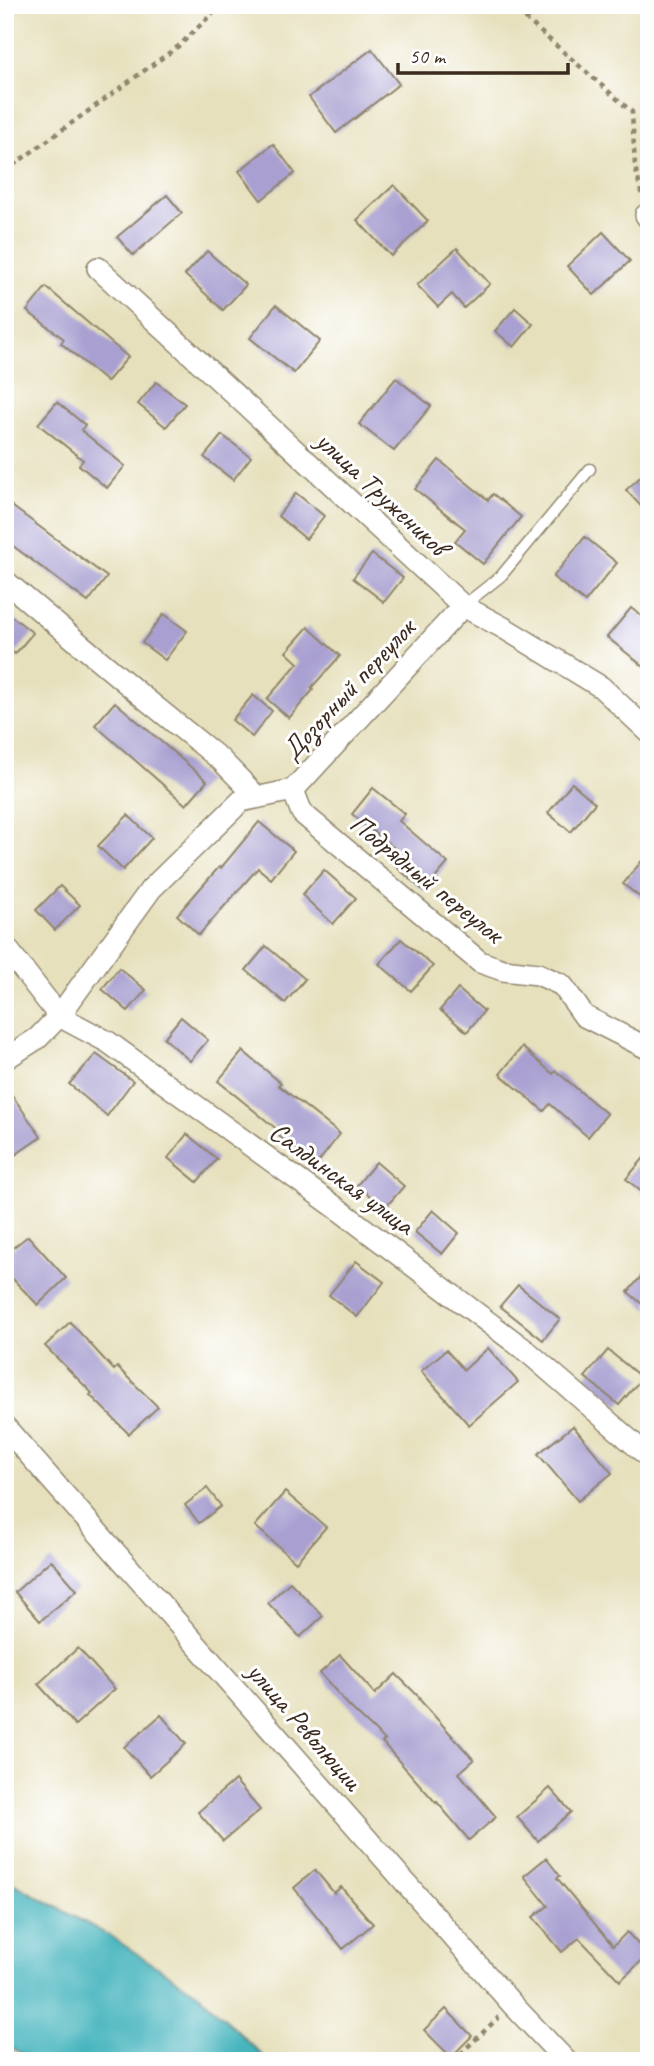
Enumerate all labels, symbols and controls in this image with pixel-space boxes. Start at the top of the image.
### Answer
scale bar [398,32,568,76]
text: 50 m [409,43,447,69]
street label: улица Тружеников [307,422,460,567]
street label: Дозорный переулок [274,609,425,768]
street label: Подрядный переулок [343,806,513,952]
street label: Салдинская улица [263,1114,423,1243]
street label: улица Революции [238,1653,371,1799]

